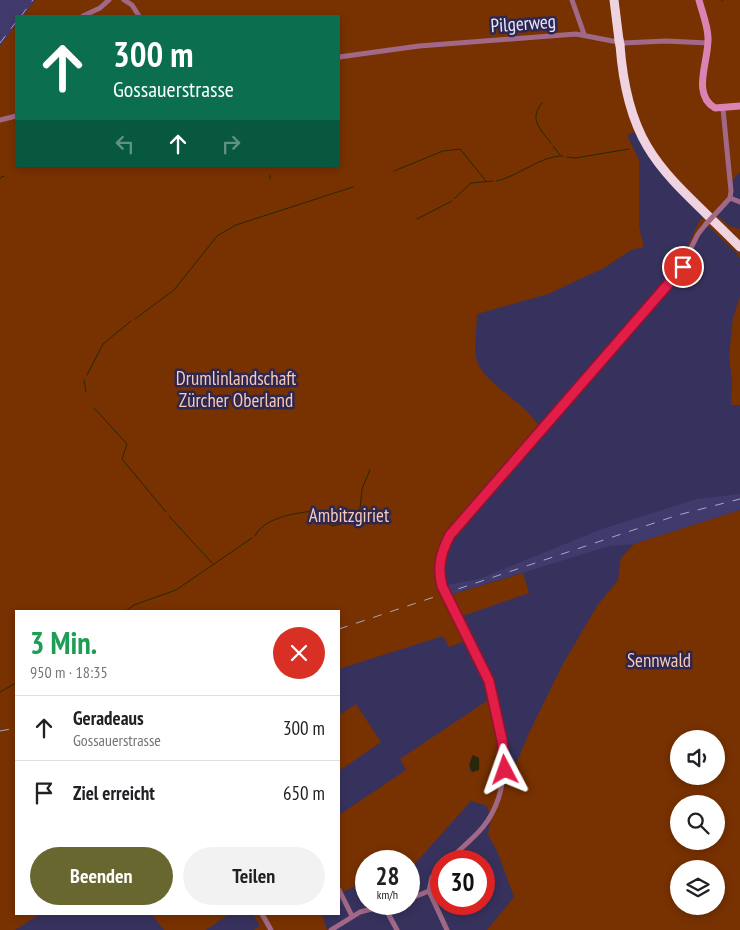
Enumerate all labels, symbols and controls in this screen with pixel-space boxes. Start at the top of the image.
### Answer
street label: Pilgerweg [490,9,556,37]
text: 300 m [113,31,194,77]
icon: ahead [30,35,95,100]
text: Gossauerstrasse [113,75,234,103]
icon: left [111,130,139,158]
icon: ahead [164,130,192,158]
icon: right [217,130,245,158]
pin [662,246,704,288]
icon: arrive [669,253,697,281]
park label: Drumlinlandschaft Zürcher Oberland [176,366,297,412]
park label: Ambitzgiriet [309,503,390,527]
text: 3 Min. [30,623,97,662]
button: close [273,627,325,679]
park label: Sennwald [627,648,691,672]
text: 950 m · 18:35 [30,662,108,682]
text: Geradeaus [73,706,144,730]
icon: ahead [30,714,58,742]
text: 300 m [283,716,325,740]
text: Gossauerstrasse [73,730,161,750]
map controls [670,730,725,915]
button: sound [670,730,725,785]
position arrow [478,743,530,795]
icon: arrive [30,779,58,807]
text: Ziel erreicht [73,781,155,805]
text: 650 m [283,781,325,805]
button: search [670,795,725,850]
button: Beenden [30,847,173,905]
button: Teilen [183,847,325,905]
speed limit sign: 30 [430,850,495,915]
text: 28 [376,860,399,892]
button: layers [670,860,725,915]
text: km/h [377,887,398,902]

